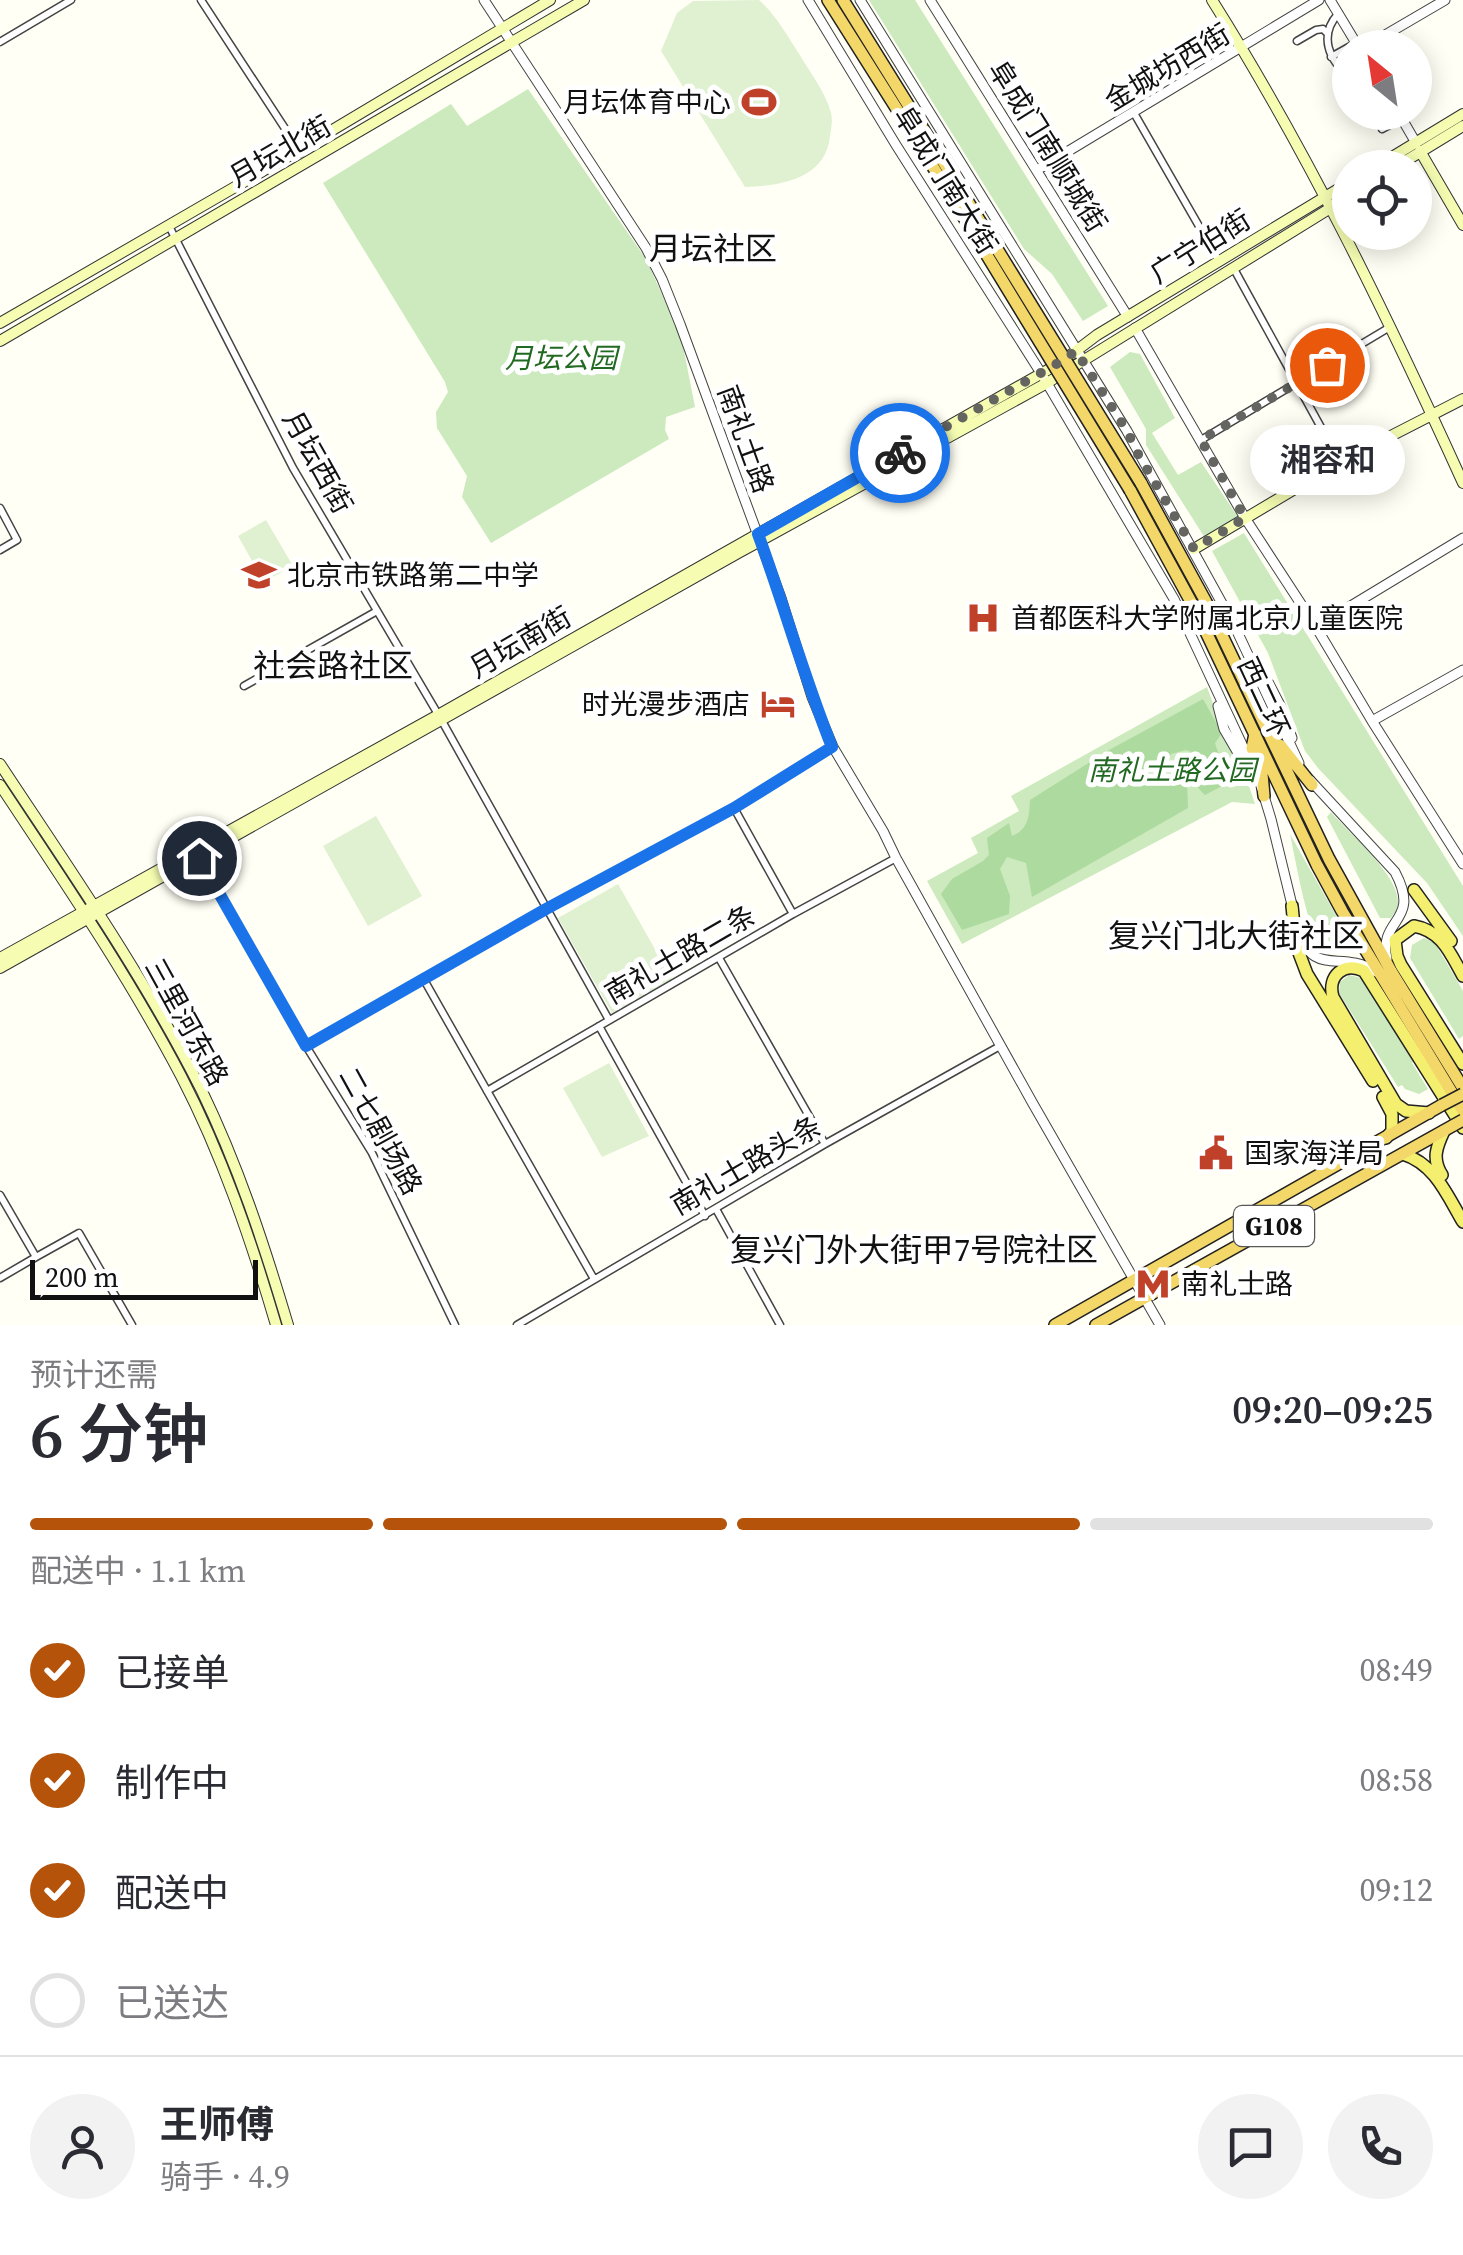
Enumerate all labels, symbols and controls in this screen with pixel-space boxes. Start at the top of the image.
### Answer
street label: 金城坊西街 [1097,15,1237,119]
north arrow [1332,30,1432,130]
map controls [1332,30,1432,250]
street label: 阜成门南顺城街 [980,53,1116,239]
place label: 月坛体育中心 [563,83,731,121]
sports icon: 月坛体育中心 [740,83,778,121]
street label: 阜成门南大街 [885,99,1007,261]
street label: 月坛北街 [222,107,338,195]
button: locate [1332,150,1432,250]
street label: 广宁伯街 [1142,200,1258,292]
district label: 月坛社区 [649,227,777,271]
pin [1285,323,1370,408]
icon: bag [1300,338,1355,393]
park label: 月坛公园 [505,339,621,377]
street label: 南礼士路 [709,380,783,498]
courier [850,403,950,503]
street label: 月坛西街 [274,404,362,520]
callout: 湘容和 [1250,425,1404,495]
icon: bike [873,426,928,481]
text: 湘容和 [1279,438,1376,482]
school or university icon: 北京市铁路第二中学 [240,556,278,594]
place label: 北京市铁路第二中学 [287,556,539,594]
street label: 月坛南街 [462,598,578,686]
hospital icon: 首都医科大学附属北京儿童医院 [964,599,1002,637]
place label: 首都医科大学附属北京儿童医院 [1011,599,1403,637]
district label: 社会路社区 [253,644,413,688]
street label: 西二环 [1229,651,1299,743]
place label: 时光漫步酒店 [582,685,750,723]
hotel icon: 时光漫步酒店 [759,685,797,723]
park label: 南礼士路公园 [1088,751,1260,789]
pin [157,816,242,901]
icon: home [172,831,227,886]
street label: 南礼士路二条 [598,896,762,1012]
district label: 复兴门北大街社区 [1108,914,1364,958]
street label: 三里河东路 [136,952,238,1092]
street label: 二七剧场路 [330,1061,432,1201]
street label: 南礼士路头条 [664,1107,828,1223]
public building icon: 国家海洋局 [1197,1134,1235,1172]
place label: 国家海洋局 [1244,1134,1384,1172]
road number: G108 [1234,1206,1314,1246]
district label: 复兴门外大街甲7号院社区 [730,1228,1098,1272]
scale bar [30,1255,258,1300]
text: 200 m [45,1258,119,1296]
metro station icon: 南礼士路 [1134,1265,1172,1303]
place label: 南礼士路 [1181,1265,1293,1303]
text: 预计还需 [30,1353,158,1397]
text: 09:20–09:25 [1232,1384,1433,1436]
text: 6 分钟 [30,1390,208,1479]
text: 配送中 · 1.1 km [30,1549,246,1593]
icon: check [30,1643,85,1698]
text: 已接单 [115,1647,229,1699]
text: 08:49 [1359,1648,1433,1692]
icon: check [30,1753,85,1808]
text: 制作中 [115,1757,229,1809]
text: 08:58 [1359,1758,1433,1802]
icon: check [30,1863,85,1918]
text: 配送中 [115,1867,229,1919]
text: 09:12 [1359,1868,1433,1912]
text: 已送达 [115,1977,229,2029]
button: person [30,2094,135,2199]
button: chat [1198,2094,1303,2199]
button: phone [1328,2094,1433,2199]
text: 王师傅 [160,2099,274,2151]
text: 骑手 · 4.9 [160,2155,290,2199]

